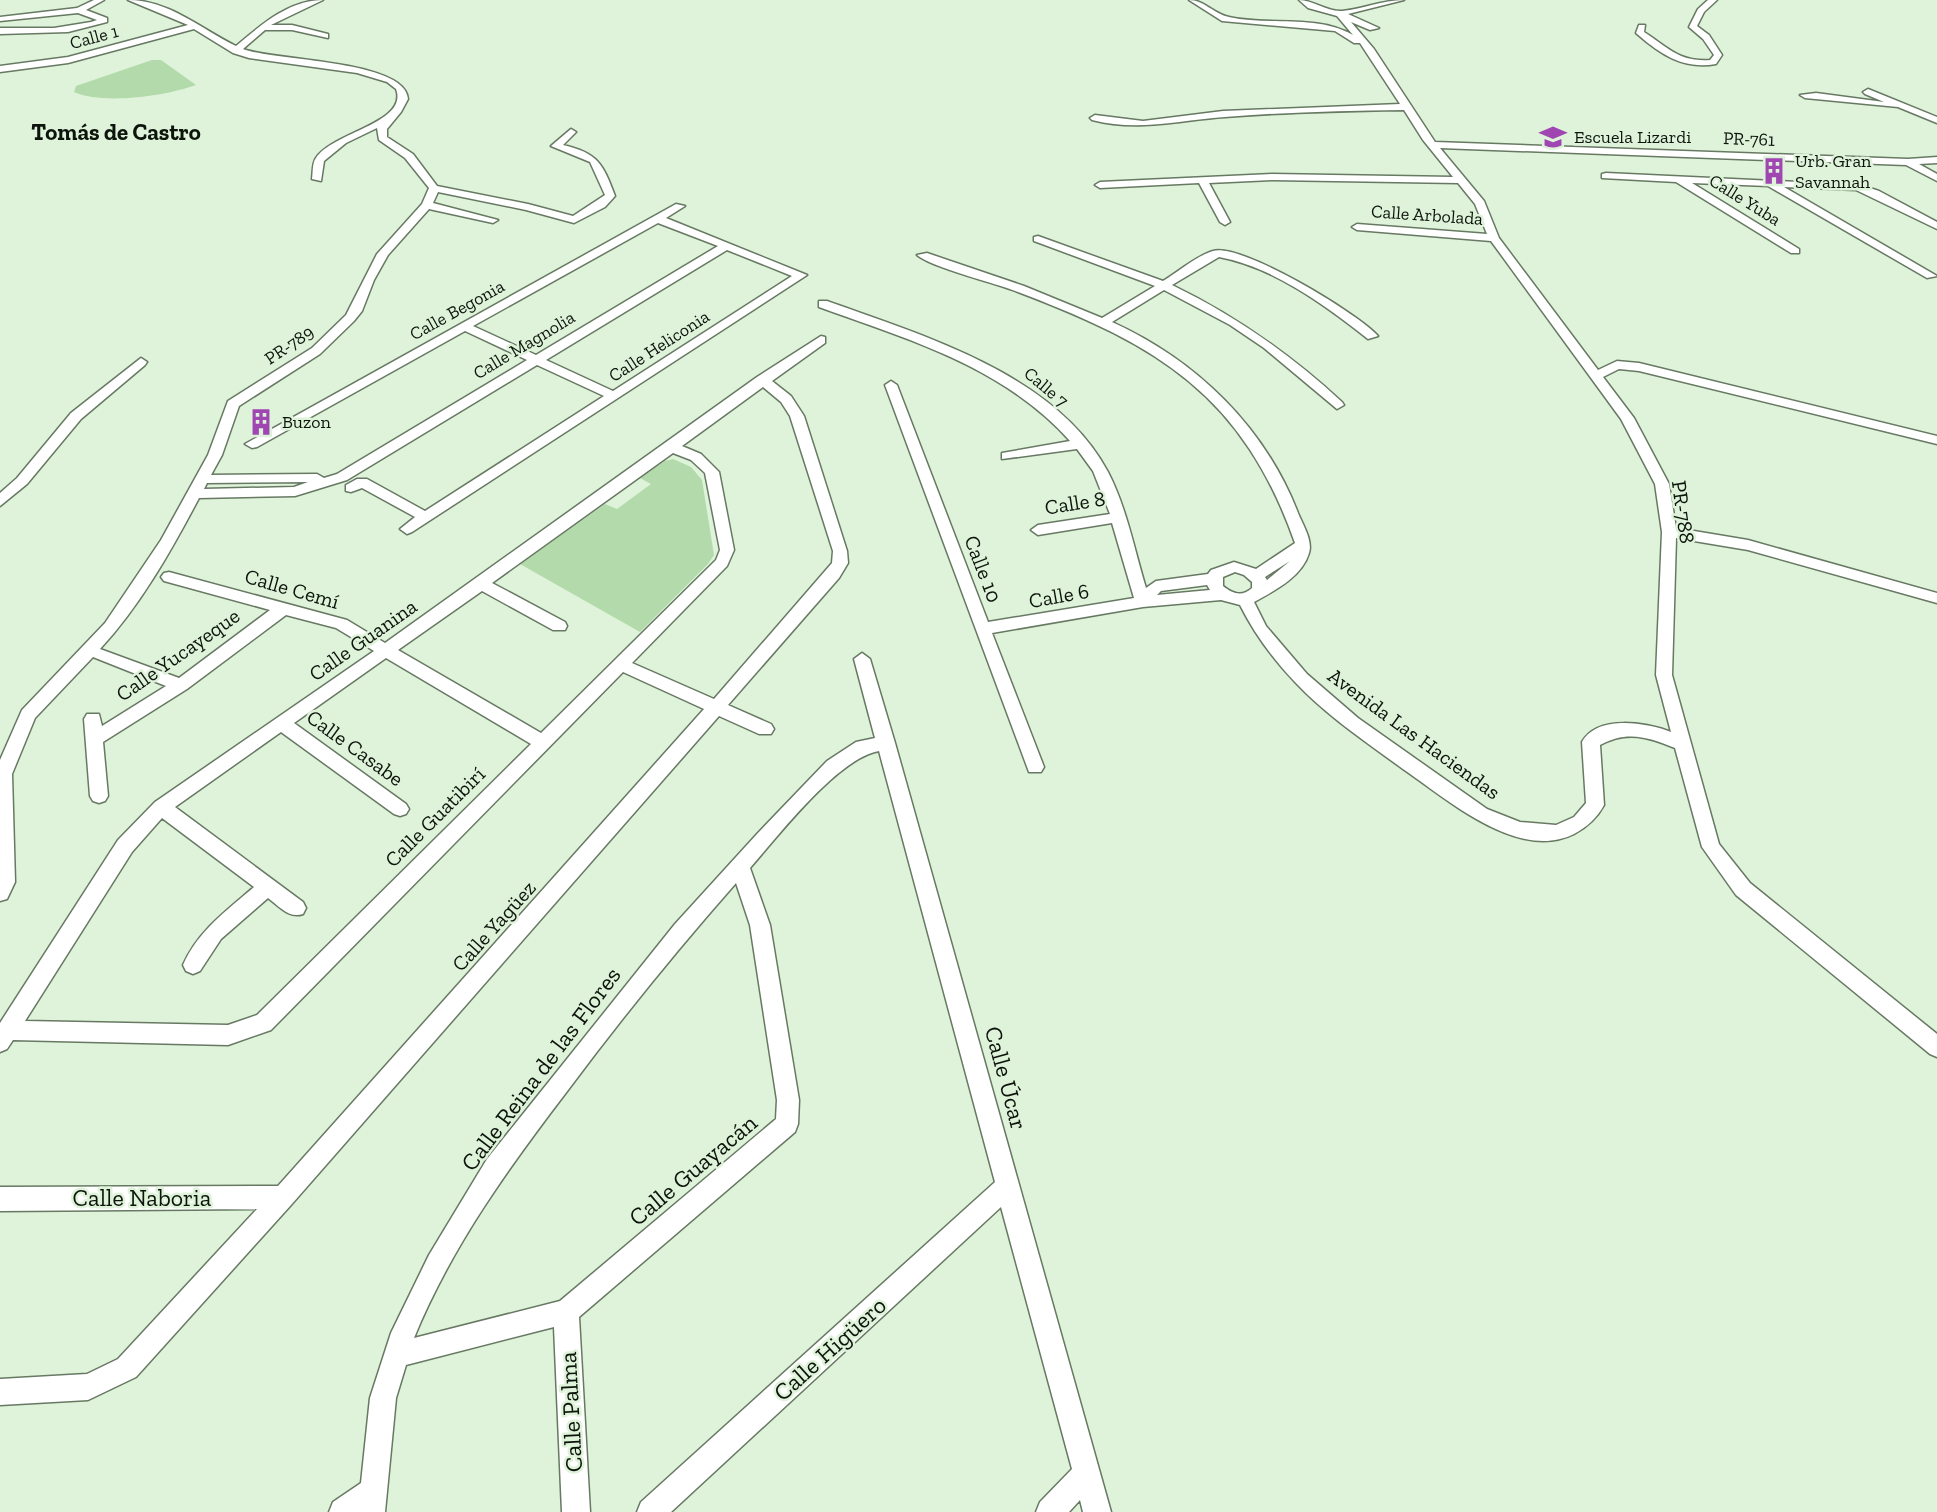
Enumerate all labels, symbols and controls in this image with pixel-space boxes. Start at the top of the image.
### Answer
street label: Calle 1 [67,20,121,54]
district label: Tomás de Castro [31,118,201,146]
school or university icon: Escuela Lizardi [1538,122,1568,152]
place label: Escuela Lizardi [1574,126,1691,148]
street label: PR-761 [1723,127,1775,151]
place label: Urb. Gran Savannah [1795,150,1872,193]
building icon: Urb. Gran Savannah [1759,156,1789,186]
street label: Calle Yuba [1705,169,1785,231]
street label: Calle Arbolada [1370,200,1484,230]
street label: Calle Begonia [406,275,508,345]
street label: Calle Heliconia [605,305,714,387]
street label: Calle Magnolia [469,306,579,384]
street label: PR-789 [260,321,318,369]
street label: Calle 7 [1019,362,1073,412]
building icon: Buzon [246,407,276,437]
place label: Buzon [282,411,332,433]
street label: PR-788 [1667,479,1700,545]
street label: Calle 8 [1043,485,1107,520]
street label: Calle 10 [959,532,1008,606]
street label: Calle Cemí [242,563,342,614]
street label: Calle 6 [1027,578,1091,613]
street label: Calle Guanina [304,593,422,686]
street label: Calle Yucayeque [111,603,244,706]
street label: Avenida Las Haciendas [1323,663,1505,805]
street label: Calle Casabe [302,704,409,791]
street label: Calle Guatibirí [379,761,490,872]
street label: Calle Yagüez [446,875,541,976]
street label: Calle Reina de las Flores [454,961,627,1176]
street label: Calle Úcar [979,1023,1034,1133]
street label: Calle Guayacán [623,1108,763,1232]
street label: Calle Naboria [73,1183,212,1212]
street label: Calle Higüero [767,1290,892,1407]
street label: Calle Palma [553,1351,588,1473]

